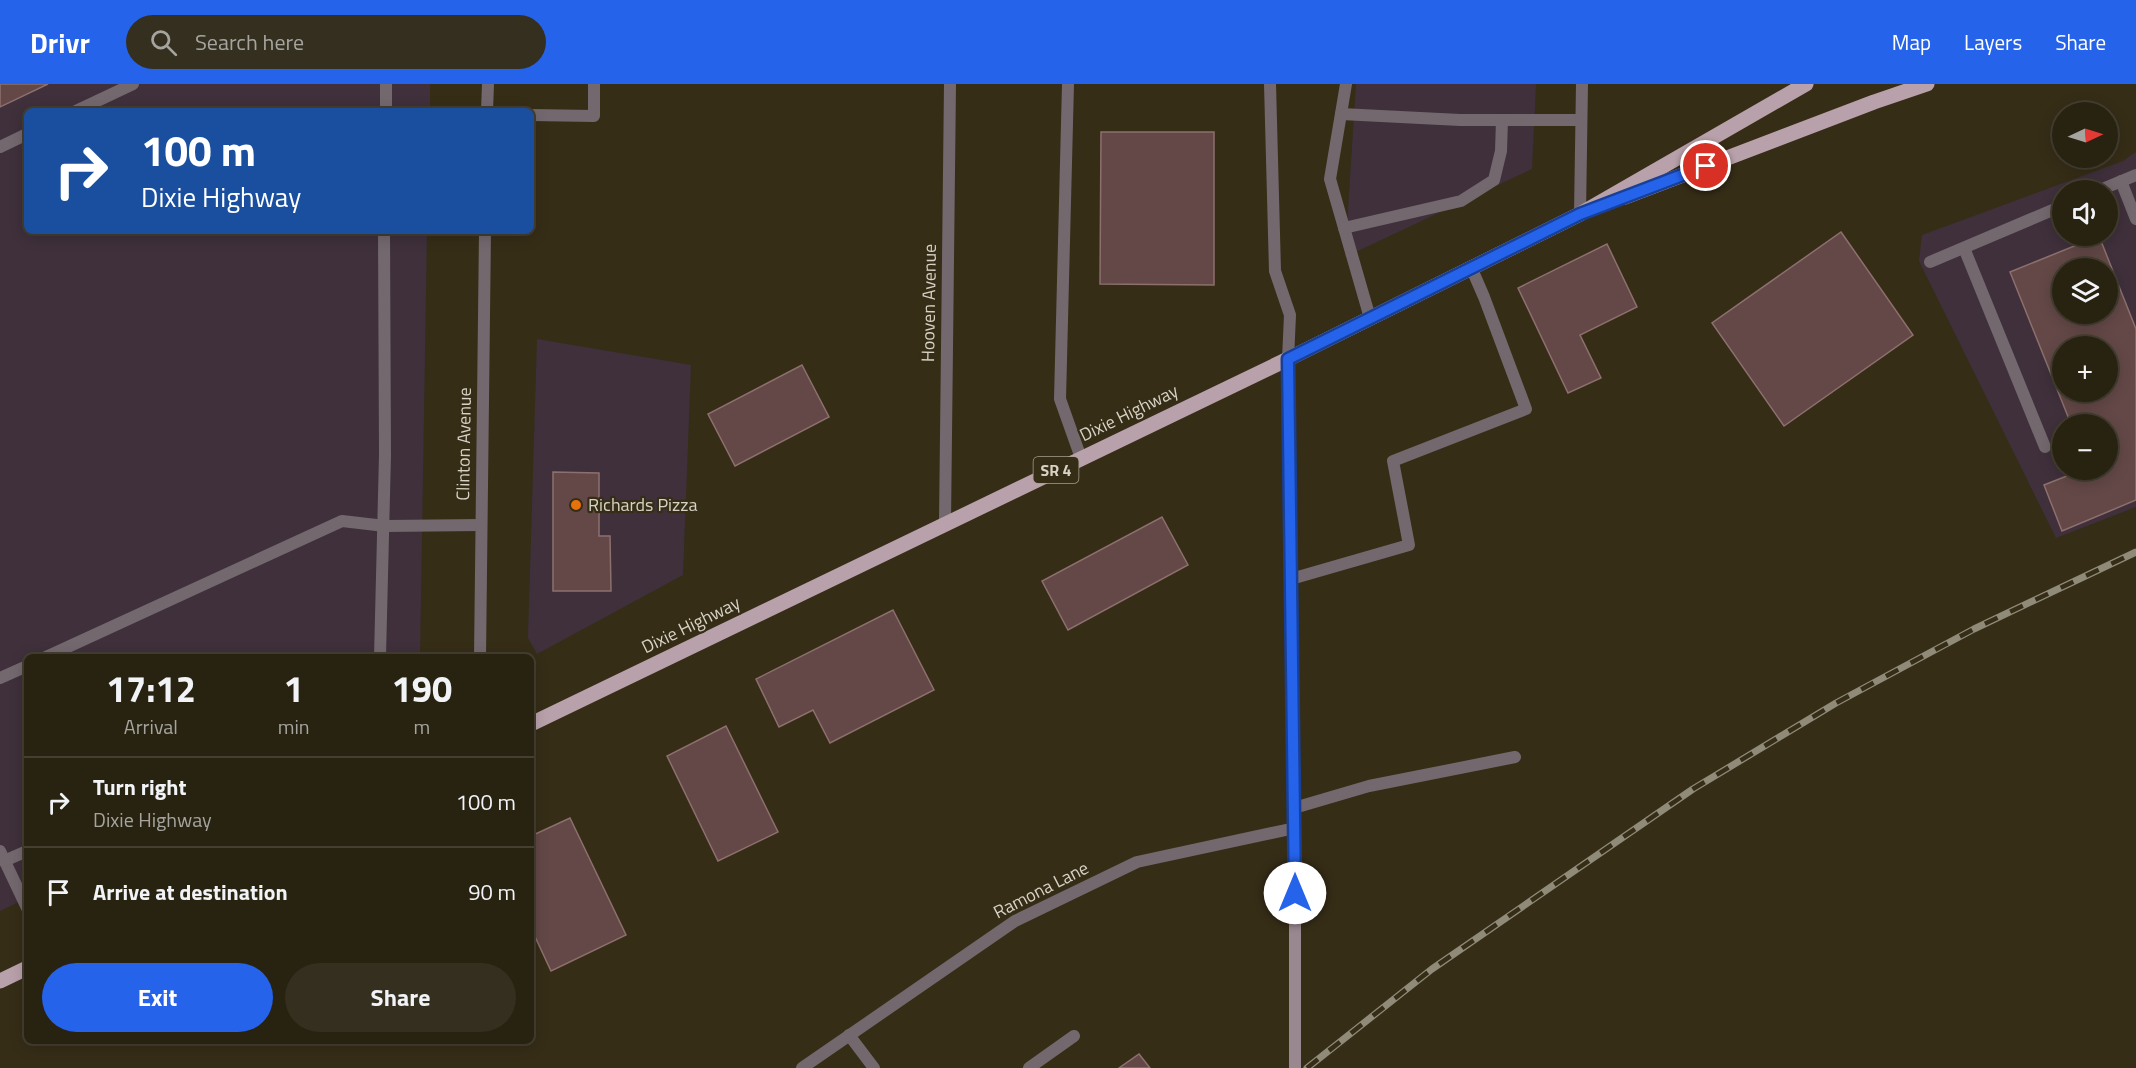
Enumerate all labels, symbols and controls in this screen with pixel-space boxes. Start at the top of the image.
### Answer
search box [126,15,546,69]
text: Drivr [30,21,90,64]
text: Search here [195,25,304,59]
icon: search [147,26,180,59]
text: Map [1892,26,1931,58]
text: Layers [1964,26,2022,58]
text: Share [2055,26,2106,58]
north arrow [2052,102,2118,168]
map controls [2052,102,2118,480]
text: 100 m [141,118,256,182]
icon: right [42,132,120,210]
pin [1680,140,1731,191]
icon: arrive [1689,149,1722,182]
text: Dixie Highway [141,176,301,217]
button: sound [2052,180,2118,246]
street label: Hooven Avenue [914,244,943,362]
button: layers [2052,258,2118,324]
button: + [2052,336,2118,402]
street label: Dixie Highway [1075,377,1183,448]
street label: Clinton Avenue [449,387,478,501]
button: − [2052,414,2118,480]
road number: SR 4 [1034,457,1078,483]
place label: Richards Pizza [588,491,697,518]
marker: Richards Pizza [569,498,583,512]
street label: Dixie Highway [637,589,745,660]
text: 17:12 [106,661,196,716]
text: 1 [284,661,304,716]
text: 190 [392,661,452,716]
text: Arrival [124,711,178,742]
text: min [278,711,310,742]
text: m [413,711,430,742]
text: Turn right [93,770,187,804]
text: 100 m [456,785,516,819]
icon: right [42,786,75,819]
text: Dixie Highway [93,804,212,835]
street label: Ramona Lane [988,854,1093,925]
position arrow [1263,861,1327,925]
text: Arrive at destination [93,875,288,909]
text: 90 m [468,875,516,909]
icon: arrive [42,876,75,909]
button: Exit [42,963,273,1032]
button: Share [285,963,516,1032]

